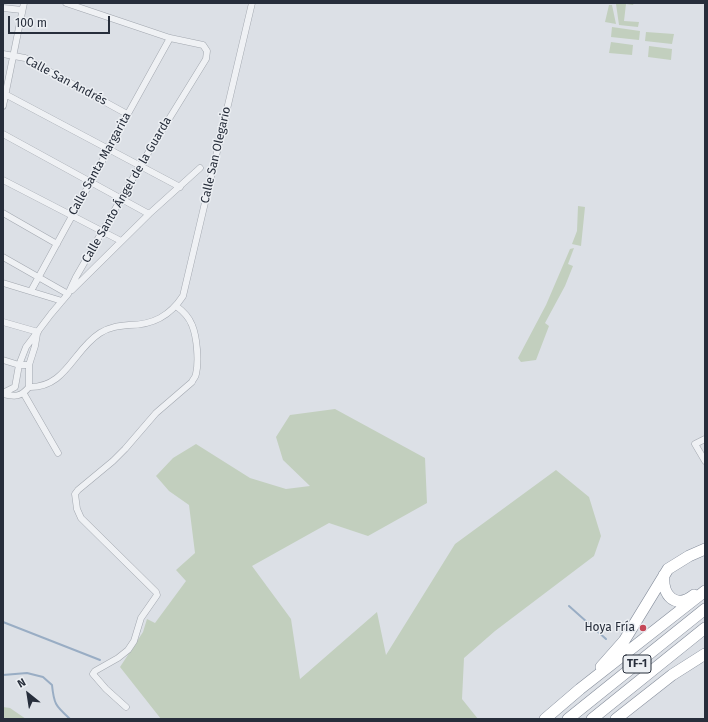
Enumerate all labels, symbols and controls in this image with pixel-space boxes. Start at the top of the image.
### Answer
scale bar [10,8,112,34]
text: 100 m [15,16,47,30]
street label: Calle San Andrés [23,53,109,109]
street label: Calle San Olegario [198,105,234,205]
street label: Calle Santa Margarita [66,110,134,218]
street label: Calle Santo Ángel de la Guarda [79,114,175,266]
place label: Hoya Fría [584,621,635,635]
marker: Hoya Fría [638,623,648,633]
road number: TF-1 [623,655,651,673]
north arrow [8,674,48,714]
text: N [15,676,28,691]

